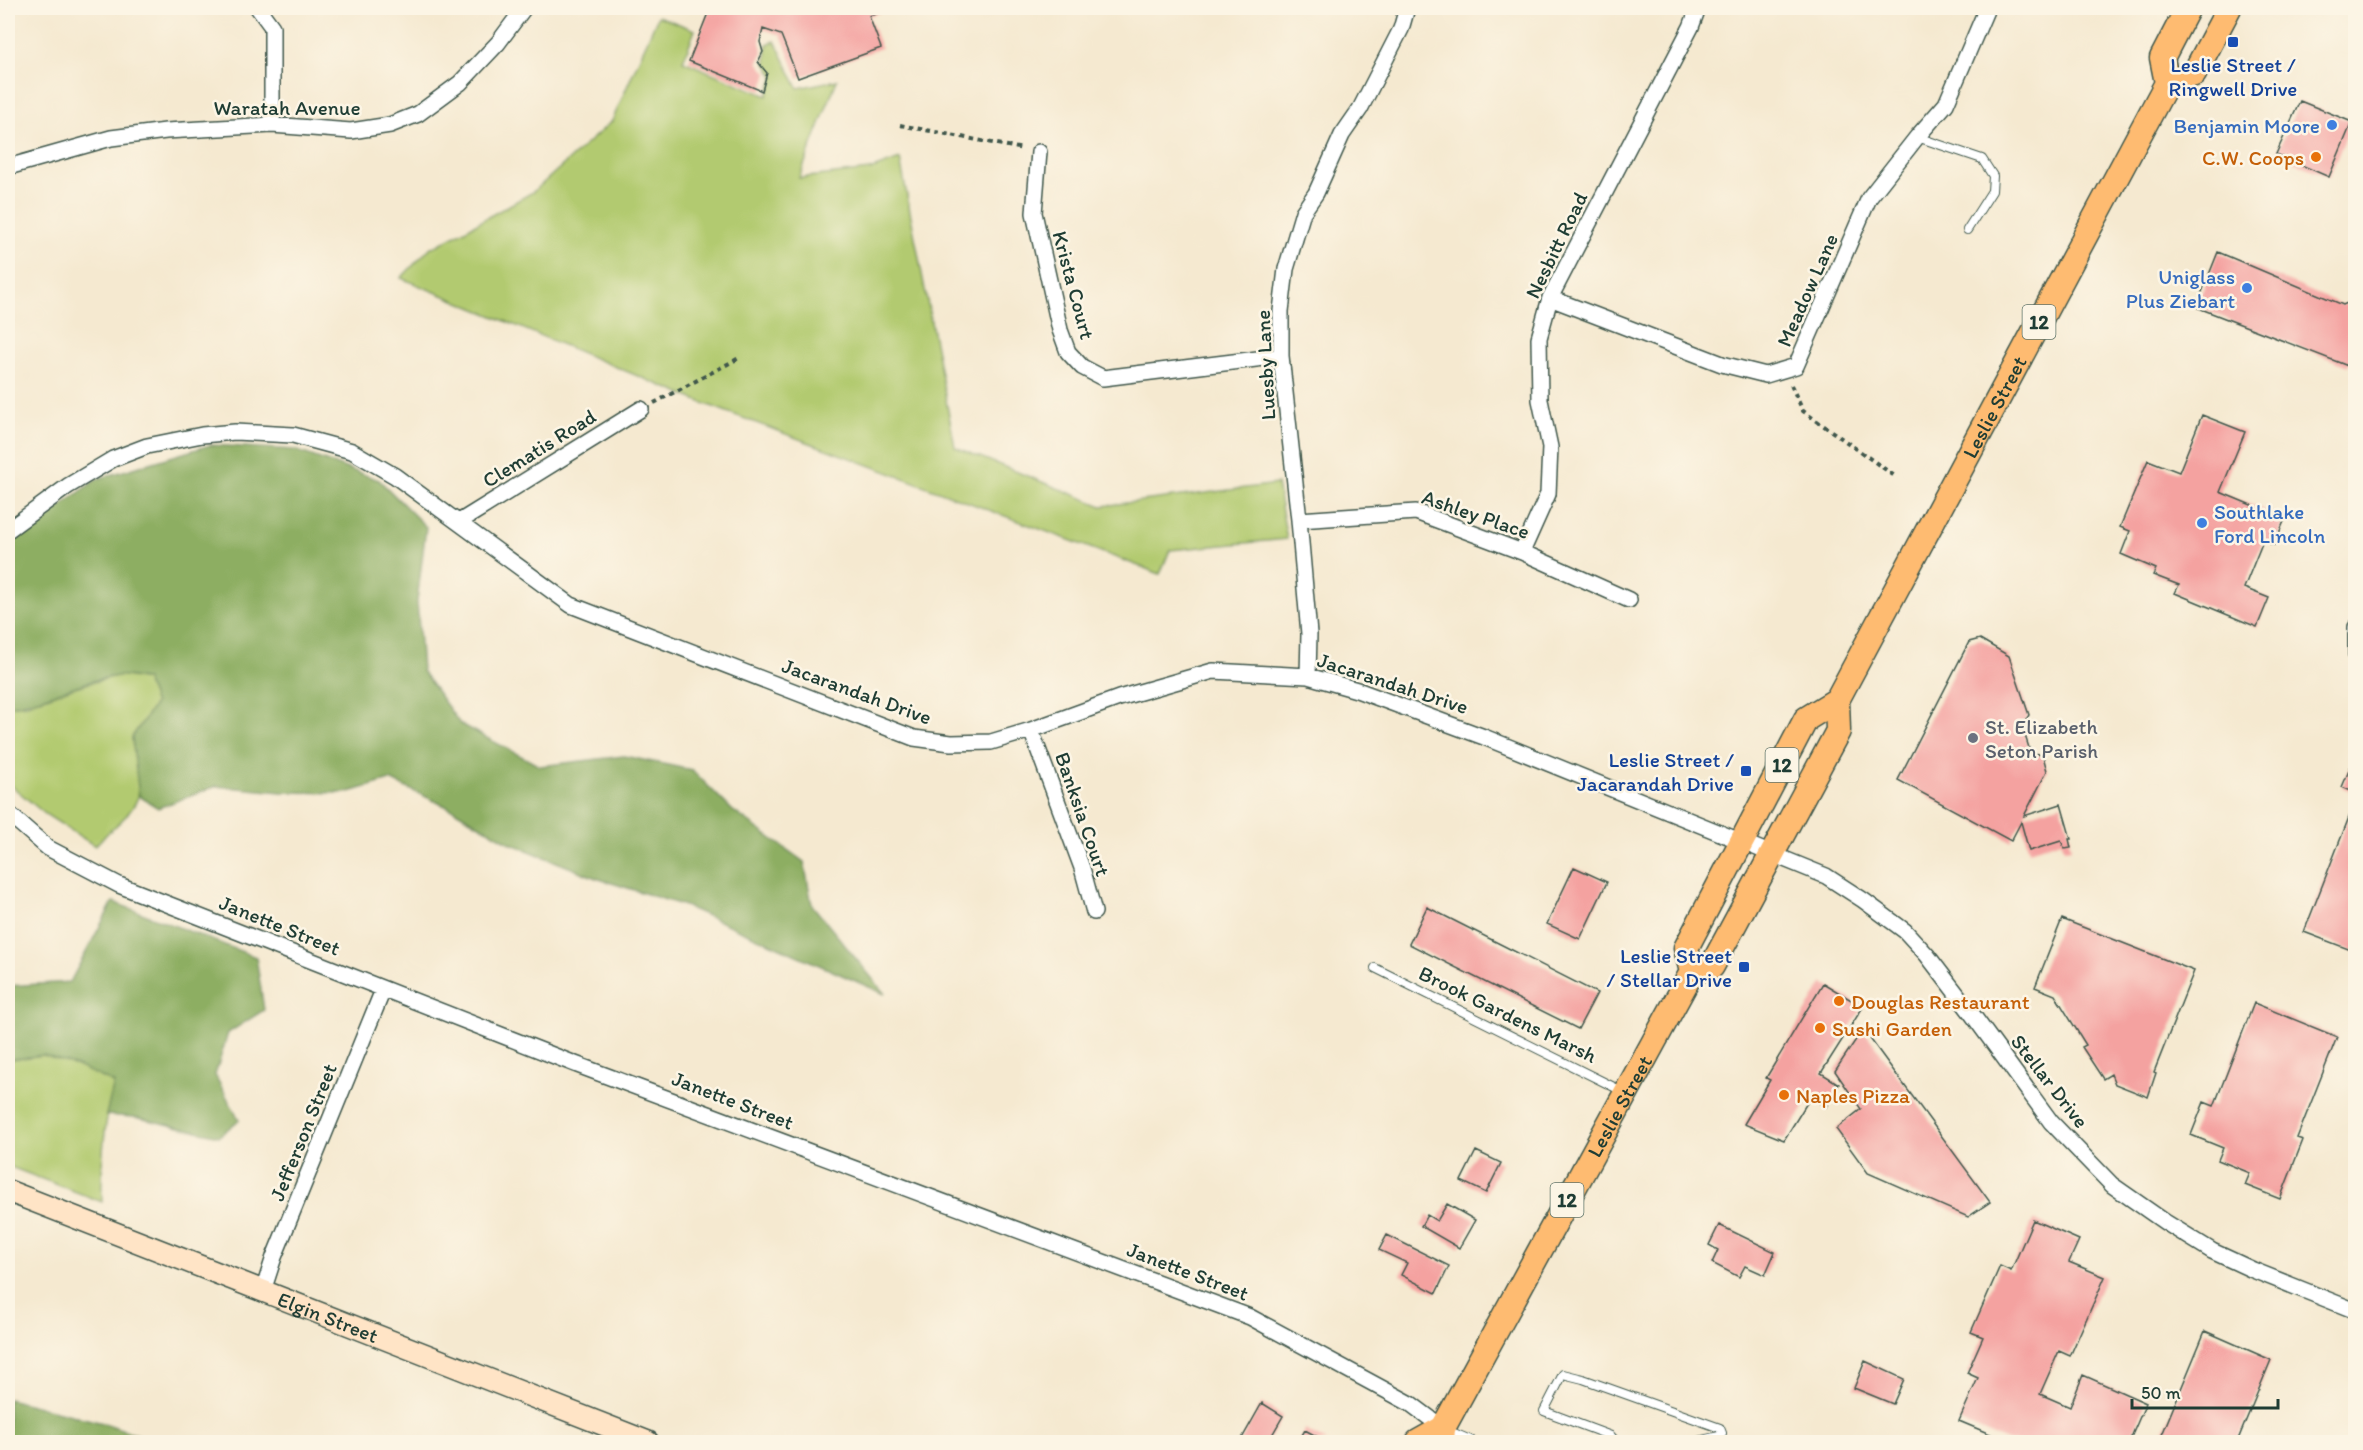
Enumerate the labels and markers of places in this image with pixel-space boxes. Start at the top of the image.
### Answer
marker: Leslie Street / Ringwell Drive [2226,35,2240,49]
place label: Leslie Street / Ringwell Drive [2169,52,2297,101]
place label: Benjamin Moore [2173,113,2320,138]
marker: Benjamin Moore [2325,118,2339,132]
place label: C.W. Coops [2202,145,2304,170]
marker: C.W. Coops [2309,150,2323,164]
place label: Uniglass Plus Ziebart [2126,264,2235,313]
marker: Uniglass Plus Ziebart [2240,281,2254,295]
place label: Southlake Ford Lincoln [2214,499,2325,548]
marker: Southlake Ford Lincoln [2195,516,2209,530]
place label: St. Elizabeth Seton Parish [1985,714,2098,763]
marker: St. Elizabeth Seton Parish [1966,731,1980,745]
place label: Leslie Street / Jacarandah Drive [1577,747,1734,796]
marker: Leslie Street / Jacarandah Drive [1739,764,1753,778]
place label: Leslie Street / Stellar Drive [1607,943,1732,992]
marker: Leslie Street / Stellar Drive [1737,960,1751,974]
place label: Douglas Restaurant [1851,989,2030,1014]
marker: Douglas Restaurant [1832,994,1846,1008]
place label: Sushi Garden [1832,1016,1952,1041]
marker: Sushi Garden [1813,1021,1827,1035]
place label: Naples Pizza [1796,1083,1910,1108]
marker: Naples Pizza [1777,1088,1791,1102]

